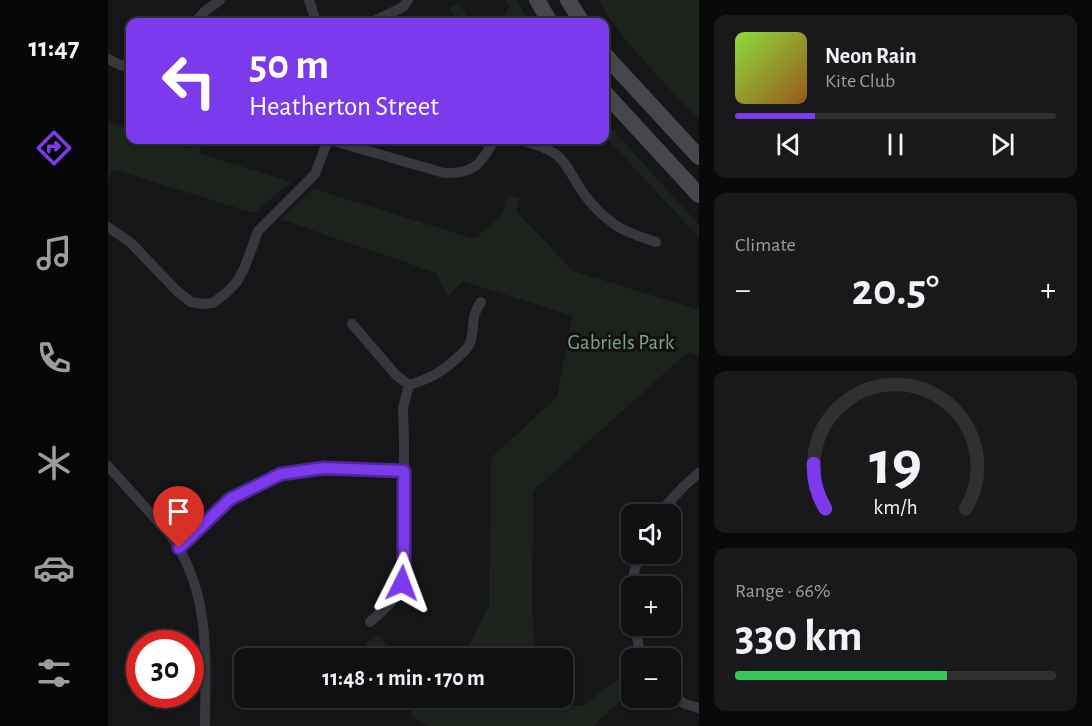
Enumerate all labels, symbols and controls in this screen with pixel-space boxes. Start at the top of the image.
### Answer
text: 11:47 [29,34,79,61]
icon: left [150,42,228,120]
text: 50 m [249,44,329,86]
text: Neon Rain [825,45,917,67]
text: Kite Club [825,71,895,91]
text: Heatherton Street [249,93,439,120]
icon: directions [33,127,75,169]
icon: previous [772,128,805,161]
icon: pause [879,128,912,161]
icon: next [986,128,1019,161]
icon: music [33,232,75,274]
text: Climate [735,235,796,255]
text: 20.5° [852,268,939,313]
text: − [735,274,751,307]
text: + [1040,274,1056,307]
park label: Gabriels Park [568,332,675,353]
icon: phone [33,337,75,379]
text: 19 [869,433,922,495]
icon: climate [33,442,75,484]
pin [153,486,204,548]
icon: arrive [162,495,195,528]
text: km/h [873,497,918,518]
map controls [621,504,681,708]
button: sound [621,504,681,564]
icon: car [33,547,75,589]
position arrow [370,551,434,615]
button: + [621,576,681,636]
text: Range · 66% [735,581,830,601]
text: 330 km [735,614,863,659]
speed limit sign: 30 [126,630,204,708]
button: − [621,648,681,708]
icon: filters [33,652,75,694]
text: 11:48 · 1 min · 170 m [322,667,485,689]

